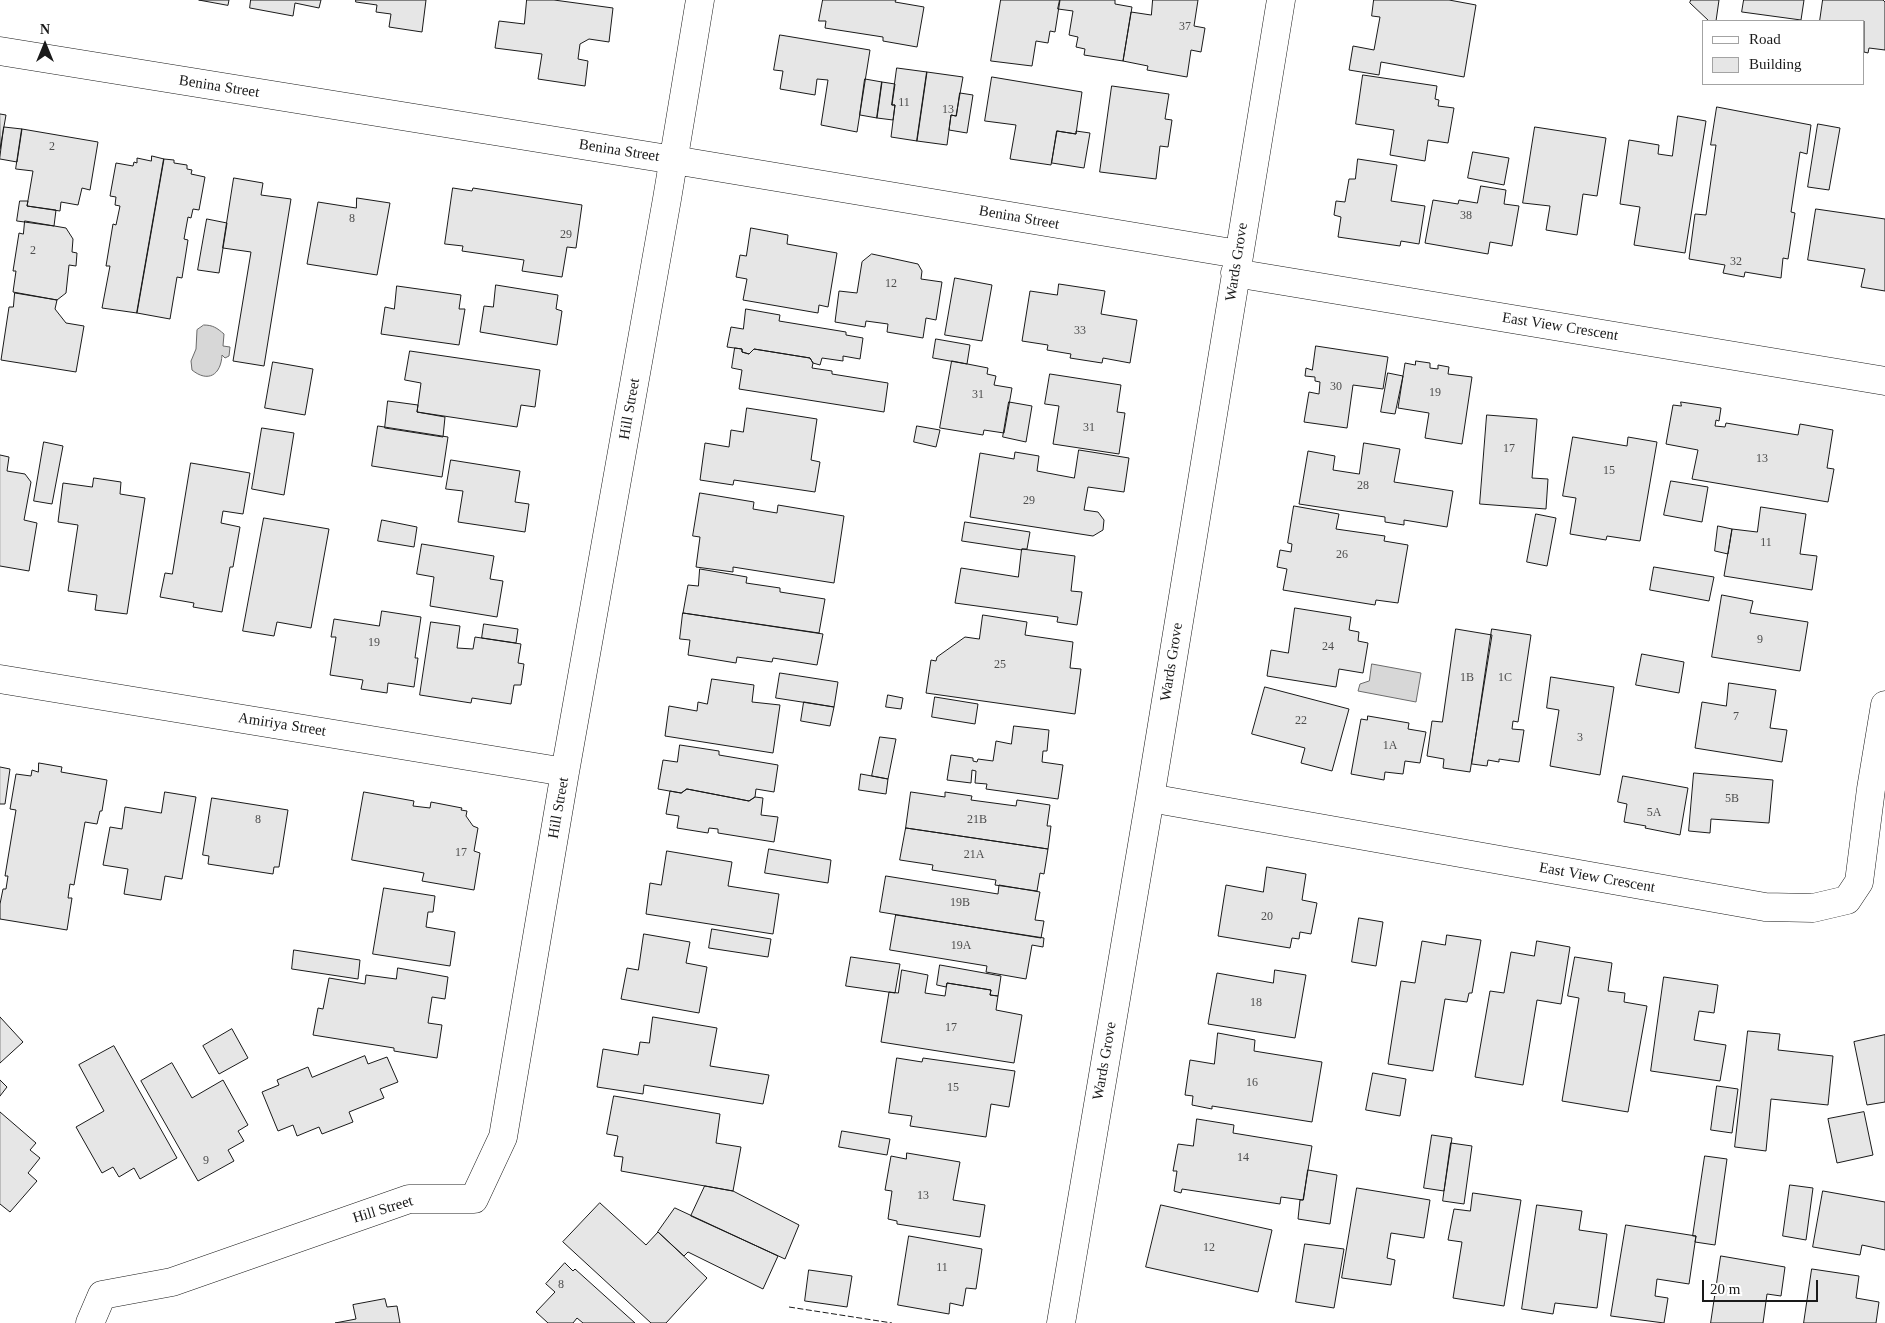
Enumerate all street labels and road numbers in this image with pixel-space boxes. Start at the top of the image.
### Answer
street label: Benina Street [177,72,261,102]
street label: Benina Street [577,136,661,166]
street label: Benina Street [977,202,1061,234]
street label: Wards Grove [1222,221,1252,303]
street label: East View Crescent [1501,309,1619,345]
street label: Hill Street [616,377,644,441]
street label: Wards Grove [1157,621,1187,703]
street label: Amiriya Street [237,709,327,741]
street label: Hill Street [545,776,573,840]
street label: East View Crescent [1538,859,1656,897]
street label: Wards Grove [1089,1020,1121,1102]
street label: Hill Street [351,1192,415,1228]

